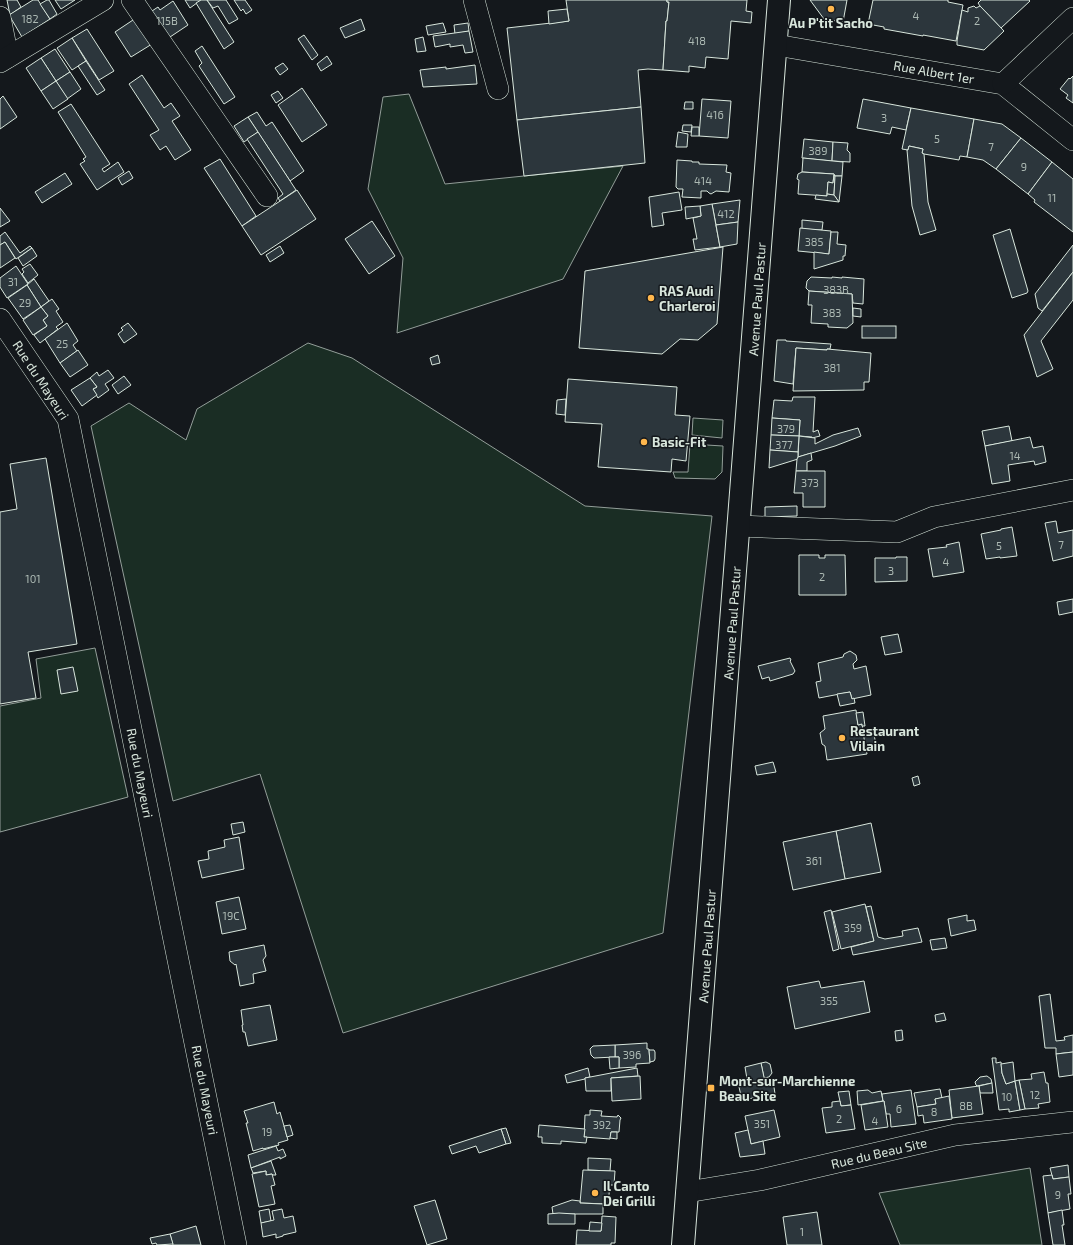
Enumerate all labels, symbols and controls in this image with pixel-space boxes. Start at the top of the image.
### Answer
marker: Au P'tit Sacho [826,4,836,14]
house number: 4 [913,9,920,22]
house number: 182 [21,12,39,25]
house number: 115B [156,14,178,27]
house number: 2 [974,14,980,27]
place label: Au P'tit Sacho [789,15,873,31]
house number: 418 [688,34,706,47]
street label: Rue Albert 1er [892,57,976,87]
house number: 416 [706,108,724,121]
house number: 3 [881,111,887,124]
house number: 5 [934,132,940,145]
house number: 7 [988,140,994,153]
house number: 389 [808,144,828,157]
house number: 9 [1021,160,1027,173]
house number: 414 [694,174,712,187]
house number: 11 [1048,191,1056,204]
house number: 412 [717,207,735,220]
house number: 385 [805,235,823,248]
street label: Avenue Paul Pastur [745,242,769,356]
house number: 31 [8,275,18,288]
place label: RAS Audi Charleroi [659,283,716,314]
house number: 383B [823,283,849,296]
marker: RAS Audi Charleroi [646,293,656,303]
house number: 29 [19,296,31,309]
house number: 383 [823,306,841,319]
street label: Rue du Mayeuri [9,337,73,423]
house number: 25 [56,337,68,350]
house number: 381 [823,361,841,374]
house number: 379 [777,422,795,435]
place label: Basic-Fit [652,434,707,450]
marker: Basic-Fit [639,437,649,447]
house number: 377 [775,438,793,451]
house number: 14 [1009,449,1021,462]
house number: 373 [801,476,819,489]
house number: 7 [1058,538,1064,551]
house number: 5 [996,539,1002,552]
house number: 4 [943,555,950,568]
house number: 3 [888,564,894,577]
street label: Avenue Paul Pastur [720,566,744,680]
house number: 2 [819,570,825,583]
house number: 101 [25,572,41,585]
place label: Restaurant Vilain [850,723,920,754]
street label: Rue du Mayeuri [123,727,157,819]
marker: Restaurant Vilain [837,733,847,743]
house number: 361 [806,854,822,867]
street label: Avenue Paul Pastur [695,889,719,1003]
house number: 19C [223,909,239,922]
house number: 359 [844,921,862,934]
house number: 355 [820,994,838,1007]
street label: Rue du Mayeuri [188,1044,222,1136]
house number: 396 [623,1048,641,1061]
place label: Mont-sur-Marchienne Beau Site [719,1073,855,1104]
marker: Mont-sur-Marchienne Beau Site [706,1083,716,1093]
house number: 12 [1030,1088,1040,1101]
house number: 10 [1001,1090,1013,1103]
house number: 8B [959,1099,973,1112]
house number: 6 [896,1102,902,1115]
house number: 8 [931,1105,937,1118]
house number: 2 [836,1112,842,1125]
house number: 4 [872,1114,879,1127]
house number: 351 [754,1117,770,1130]
house number: 392 [593,1118,611,1131]
house number: 19 [262,1125,272,1138]
street label: Rue du Beau Site [829,1134,929,1172]
place label: Il Canto Dei Grilli [603,1178,655,1209]
marker: Il Canto Dei Grilli [590,1188,600,1198]
house number: 9 [1055,1188,1061,1201]
house number: 1 [800,1225,804,1238]

